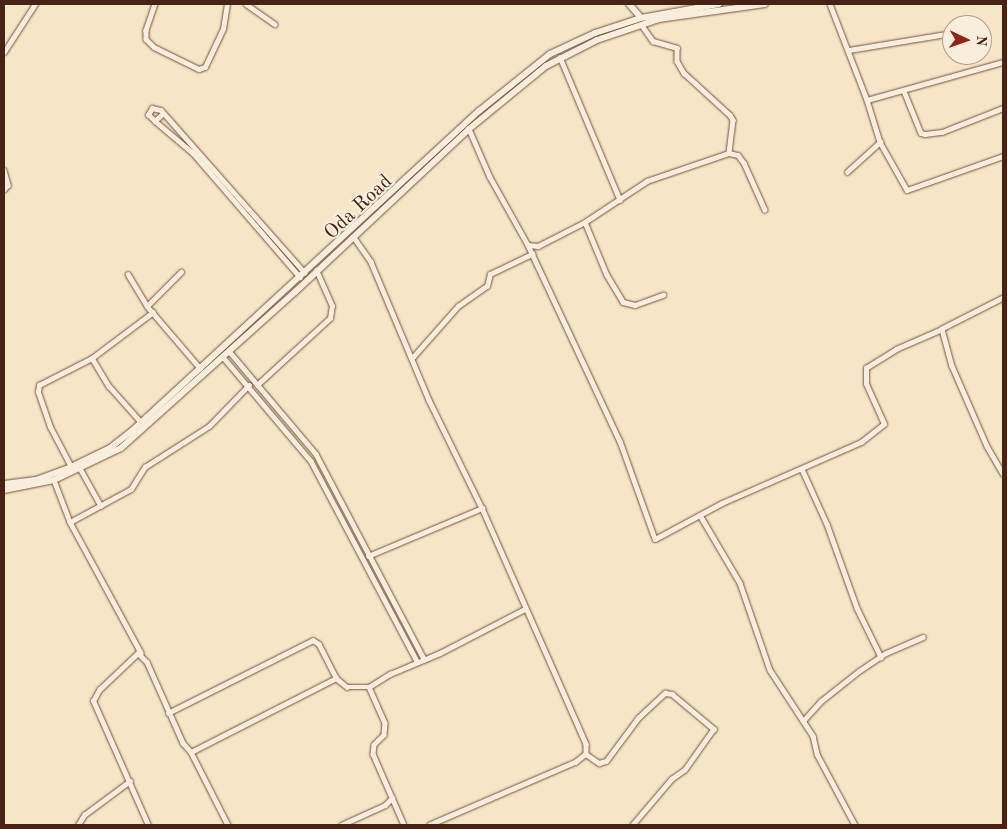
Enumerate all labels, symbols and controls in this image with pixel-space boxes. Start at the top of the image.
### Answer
north arrow [942,15,992,65]
text: N [974,35,988,46]
street label: Oda Road [320,170,398,246]

